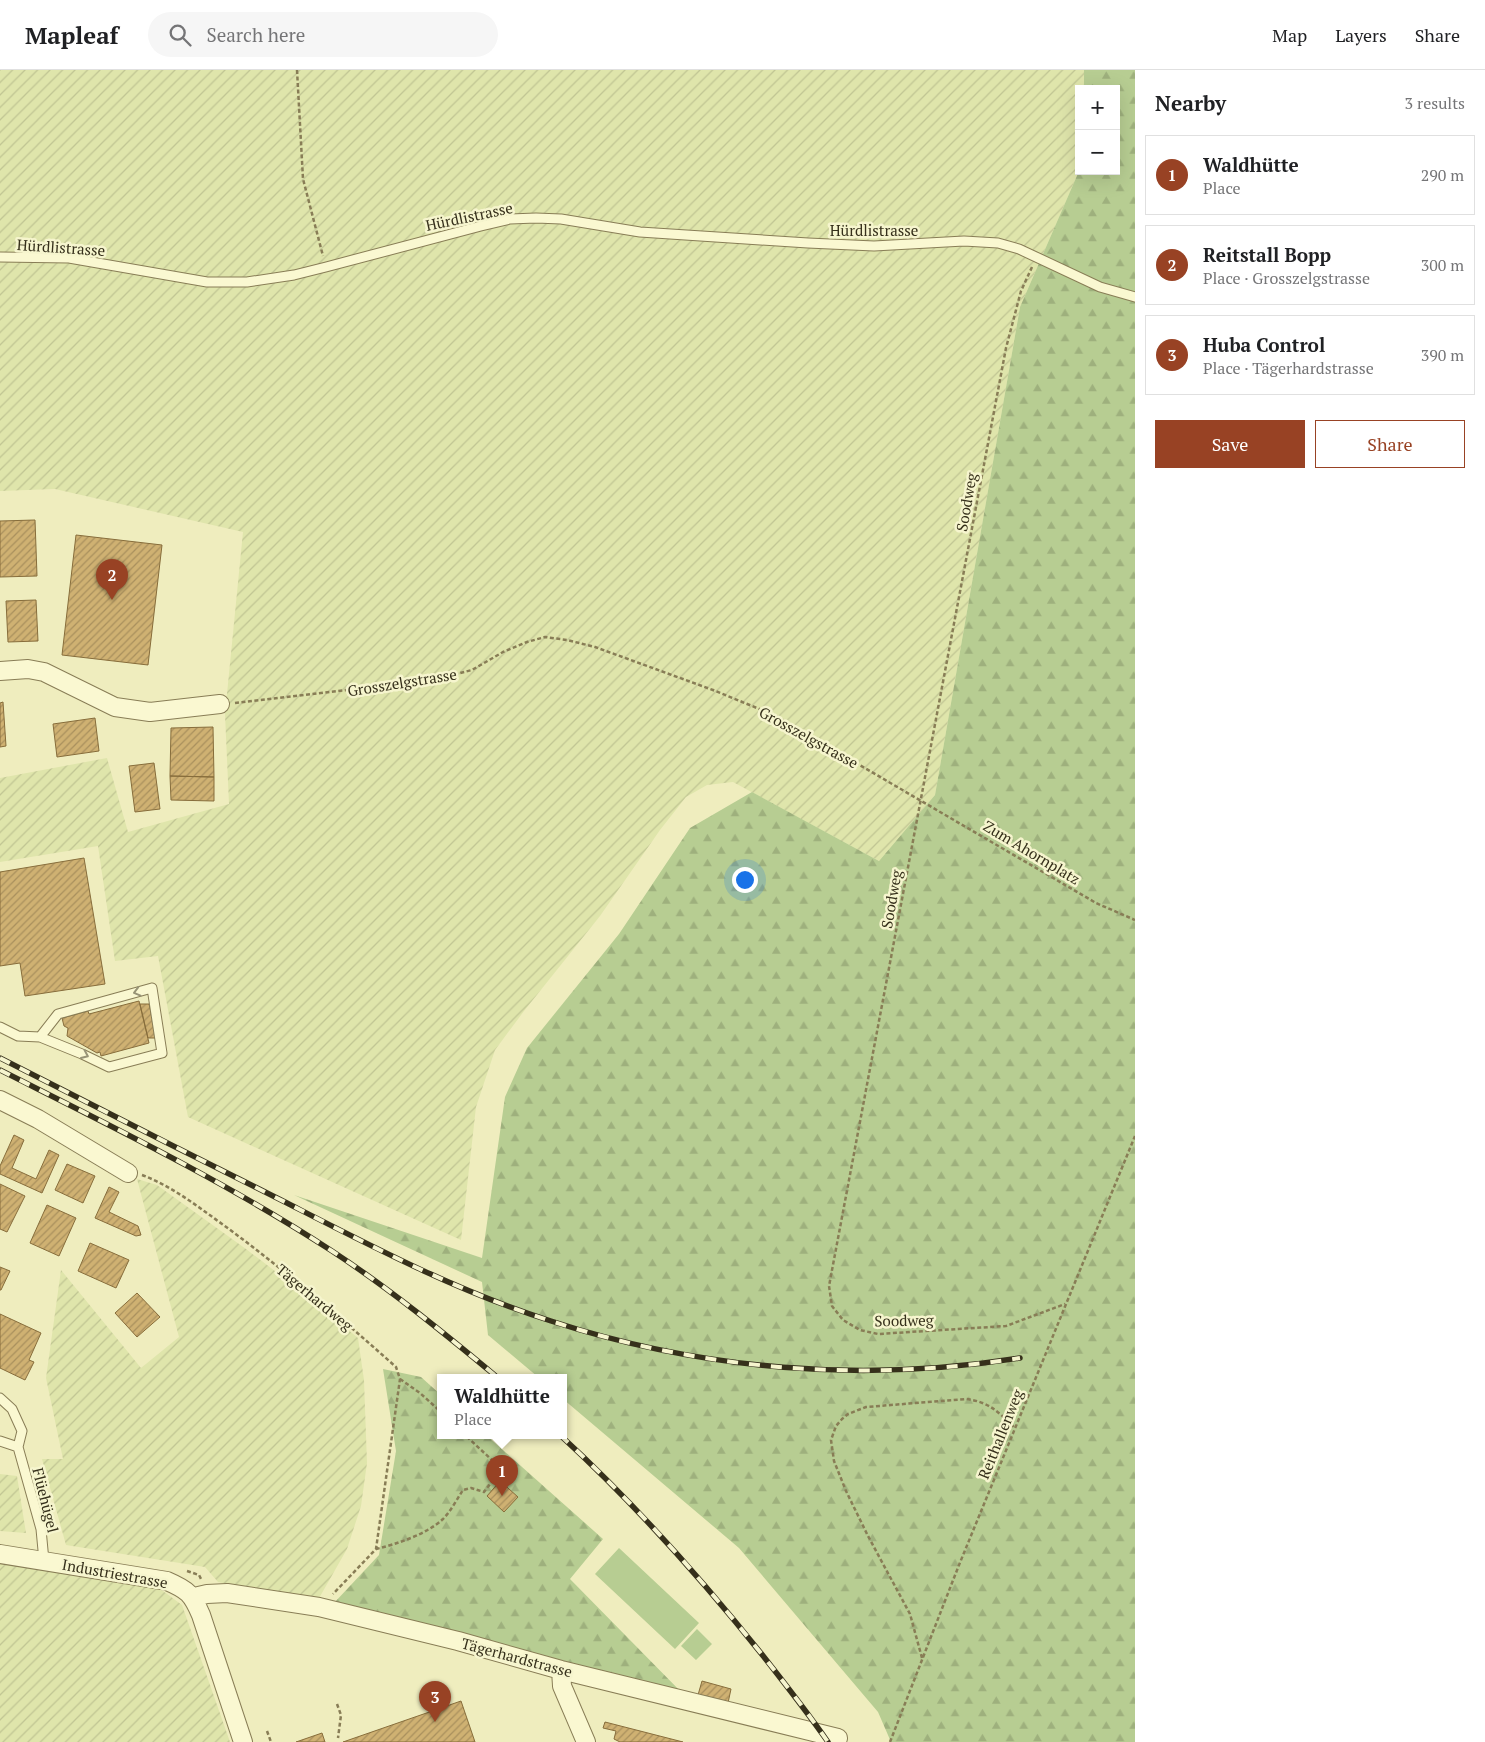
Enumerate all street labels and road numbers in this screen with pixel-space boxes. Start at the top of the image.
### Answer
street label: Hürdlistrasse [424,197,514,235]
street label: Hürdlistrasse [830,220,918,240]
street label: Hürdlistrasse [16,234,106,260]
street label: Soodweg [951,470,981,533]
street label: Grosszelgstrasse [346,663,458,701]
street label: Grosszelgstrasse [756,701,862,773]
street label: Zum Ahornplatz [980,815,1084,889]
street label: Soodweg [876,867,906,930]
street label: Tägerhardweg [273,1259,358,1336]
street label: Soodweg [874,1309,935,1331]
street label: Reithallenweg [973,1385,1027,1482]
street label: Flüehügel [28,1465,64,1535]
street label: Industriestrasse [61,1554,169,1592]
street label: Tägerhardstrasse [459,1633,575,1681]

